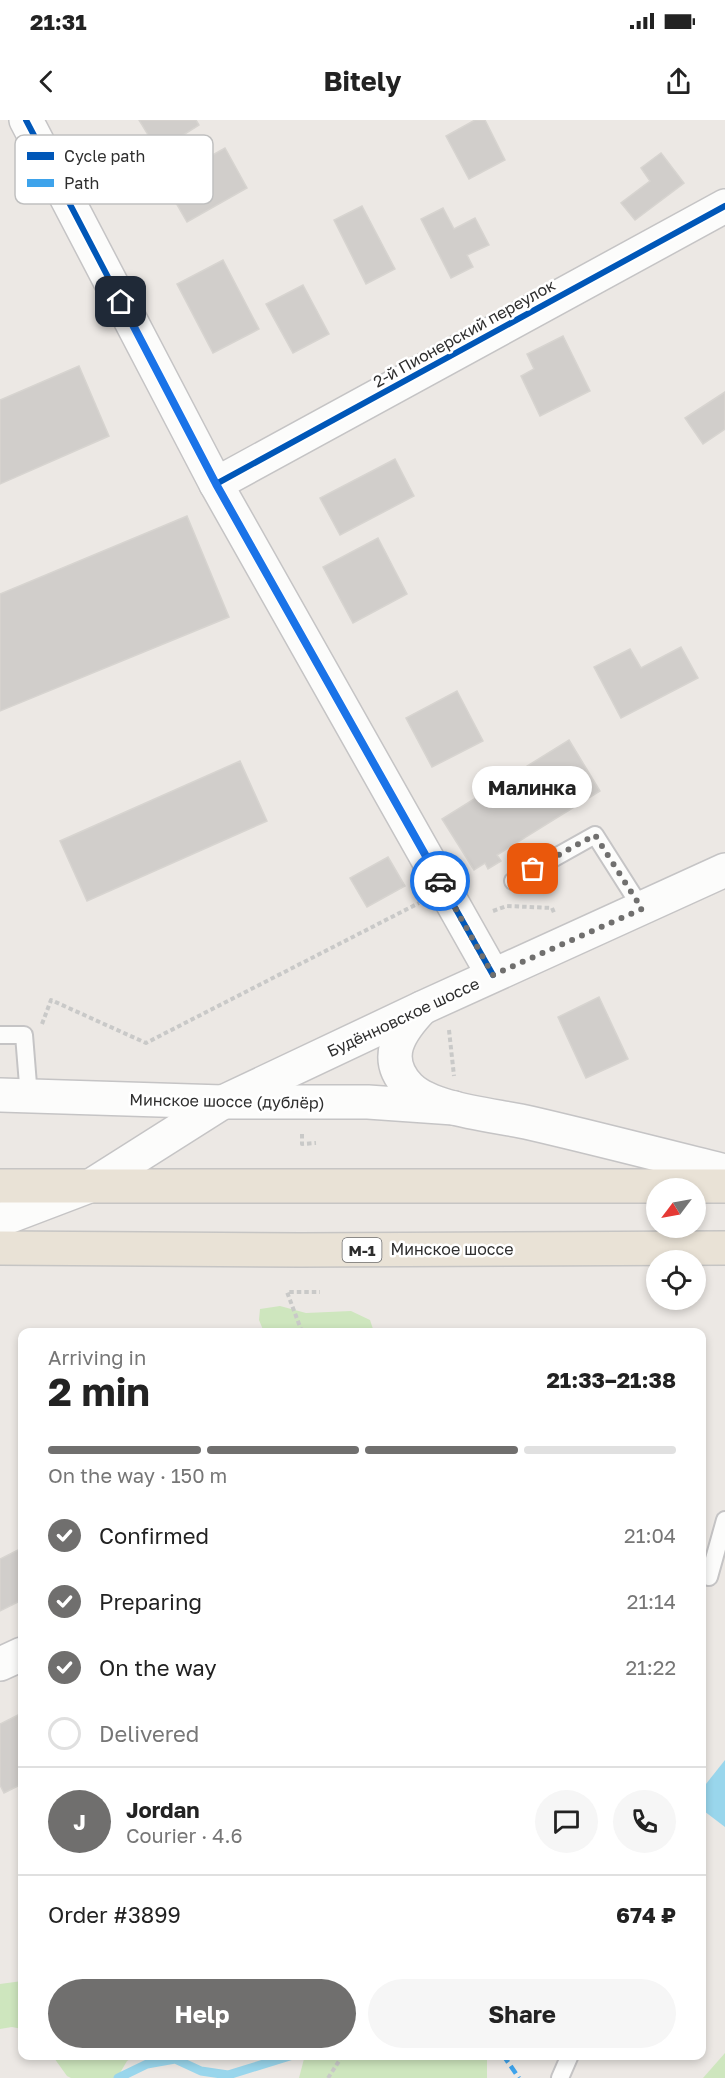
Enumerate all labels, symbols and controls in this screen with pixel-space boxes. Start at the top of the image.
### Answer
text: 21:31 [30,8,87,35]
icon: back [30,65,63,98]
text: Bitely [324,65,401,97]
icon: share [662,65,695,98]
legend [15,135,213,204]
text: Cycle path [64,146,145,166]
text: Path [64,173,99,193]
street label: 2-й Пионерский переулок [369,274,559,392]
pin [95,276,146,327]
icon: home [104,285,137,318]
callout: Малинка [473,767,593,809]
text: Малинка [488,775,576,799]
pin [507,843,558,894]
courier [410,851,470,911]
icon: bag [516,852,549,885]
icon: car [424,865,457,898]
street label: Будённовское шоссе [324,973,482,1061]
street label: Минское шоссе (дублёр) [129,1089,325,1113]
north arrow [646,1178,706,1238]
map controls [646,1178,706,1310]
road number: М-1 [342,1238,382,1262]
street label: Минское шоссе [390,1239,514,1259]
button: locate [646,1250,706,1310]
text: Arriving in [48,1345,146,1369]
text: 21:33–21:38 [546,1366,676,1393]
text: 2 min [48,1368,150,1415]
text: On the way · 150 m [48,1463,227,1487]
icon: check [48,1519,81,1552]
text: Confirmed [99,1522,209,1549]
text: 21:04 [624,1523,676,1547]
icon: check [48,1585,81,1618]
text: Preparing [99,1588,202,1615]
text: 21:14 [627,1589,676,1613]
icon: check [48,1651,81,1684]
text: On the way [99,1654,217,1681]
text: 21:22 [626,1655,676,1679]
text: Delivered [99,1720,199,1747]
button: chat [535,1790,598,1853]
button: phone [613,1790,676,1853]
text: Jordan [126,1796,200,1823]
text: J [73,1808,86,1835]
text: Courier · 4.6 [126,1823,243,1847]
text: Order #3899 [48,1901,181,1928]
text: 674 ₽ [616,1901,676,1928]
button: Help [48,1979,356,2048]
button: Share [368,1979,676,2048]

